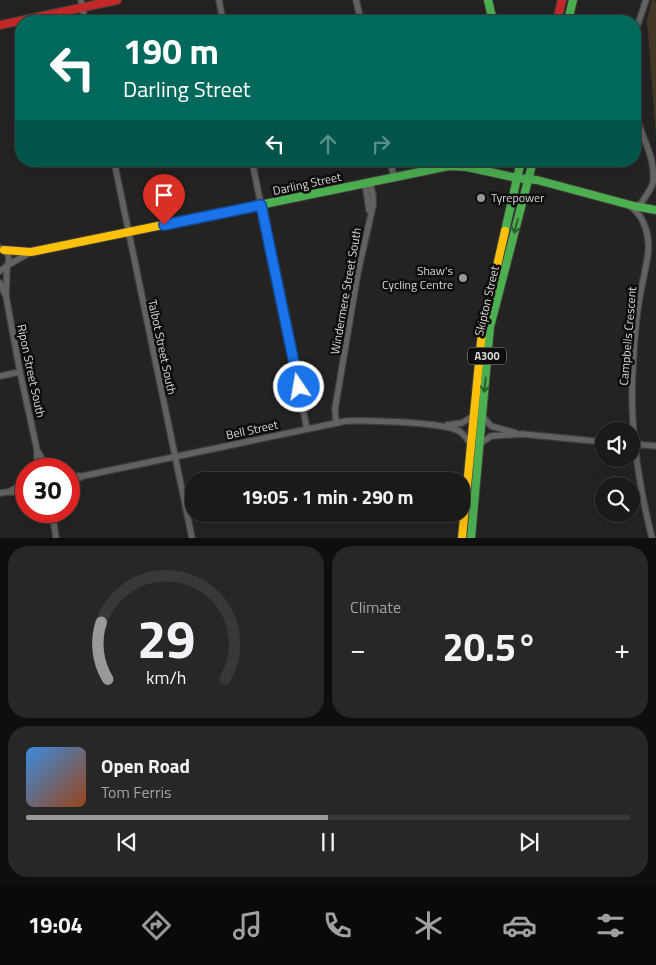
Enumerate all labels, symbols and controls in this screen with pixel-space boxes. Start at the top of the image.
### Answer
text: 190 m [123,24,219,78]
icon: left [40,35,105,100]
text: Darling Street [123,72,250,106]
icon: left [261,130,289,158]
icon: ahead [314,130,342,158]
icon: right [367,130,395,158]
street label: Darling Street [271,167,344,200]
pin [143,174,185,225]
icon: arrive [150,181,178,209]
place label: Tyrepower [491,188,544,207]
marker: Tyrepower [475,192,487,204]
one-way arrow [511,218,521,234]
street label: Windermere Street South [325,226,366,356]
place label: Shaw's Cycling Centre [382,261,453,294]
street label: Skipton Street [469,263,504,338]
marker: Shaw's Cycling Centre [457,272,469,284]
street label: Campbells Crescent [614,285,641,386]
street label: Talbot Street South [143,298,182,396]
street label: Ripon Street South [12,322,51,419]
road number: A300 [468,348,506,364]
position arrow [272,360,324,412]
one-way arrow [480,377,489,393]
street label: Bell Street [224,415,280,444]
map controls [595,422,640,522]
button: sound [595,422,640,467]
speed limit sign: 30 [15,458,80,523]
button: search [595,477,640,522]
text: 19:05 · 1 min · 290 m [241,482,414,511]
text: Climate [350,595,401,619]
text: 29 [137,599,195,678]
text: 20.5° [443,618,537,676]
text: − [350,627,366,670]
text: + [614,627,630,670]
text: km/h [146,664,186,691]
text: Open Road [101,751,190,780]
text: Tom Ferris [101,780,172,804]
icon: previous [113,828,141,856]
icon: pause [314,828,342,856]
icon: next [515,828,543,856]
text: 19:04 [28,908,83,942]
icon: directions [139,908,174,943]
icon: music [230,908,265,943]
icon: phone [320,908,355,943]
icon: climate [411,908,446,943]
icon: car [502,908,537,943]
icon: filters [593,908,628,943]

